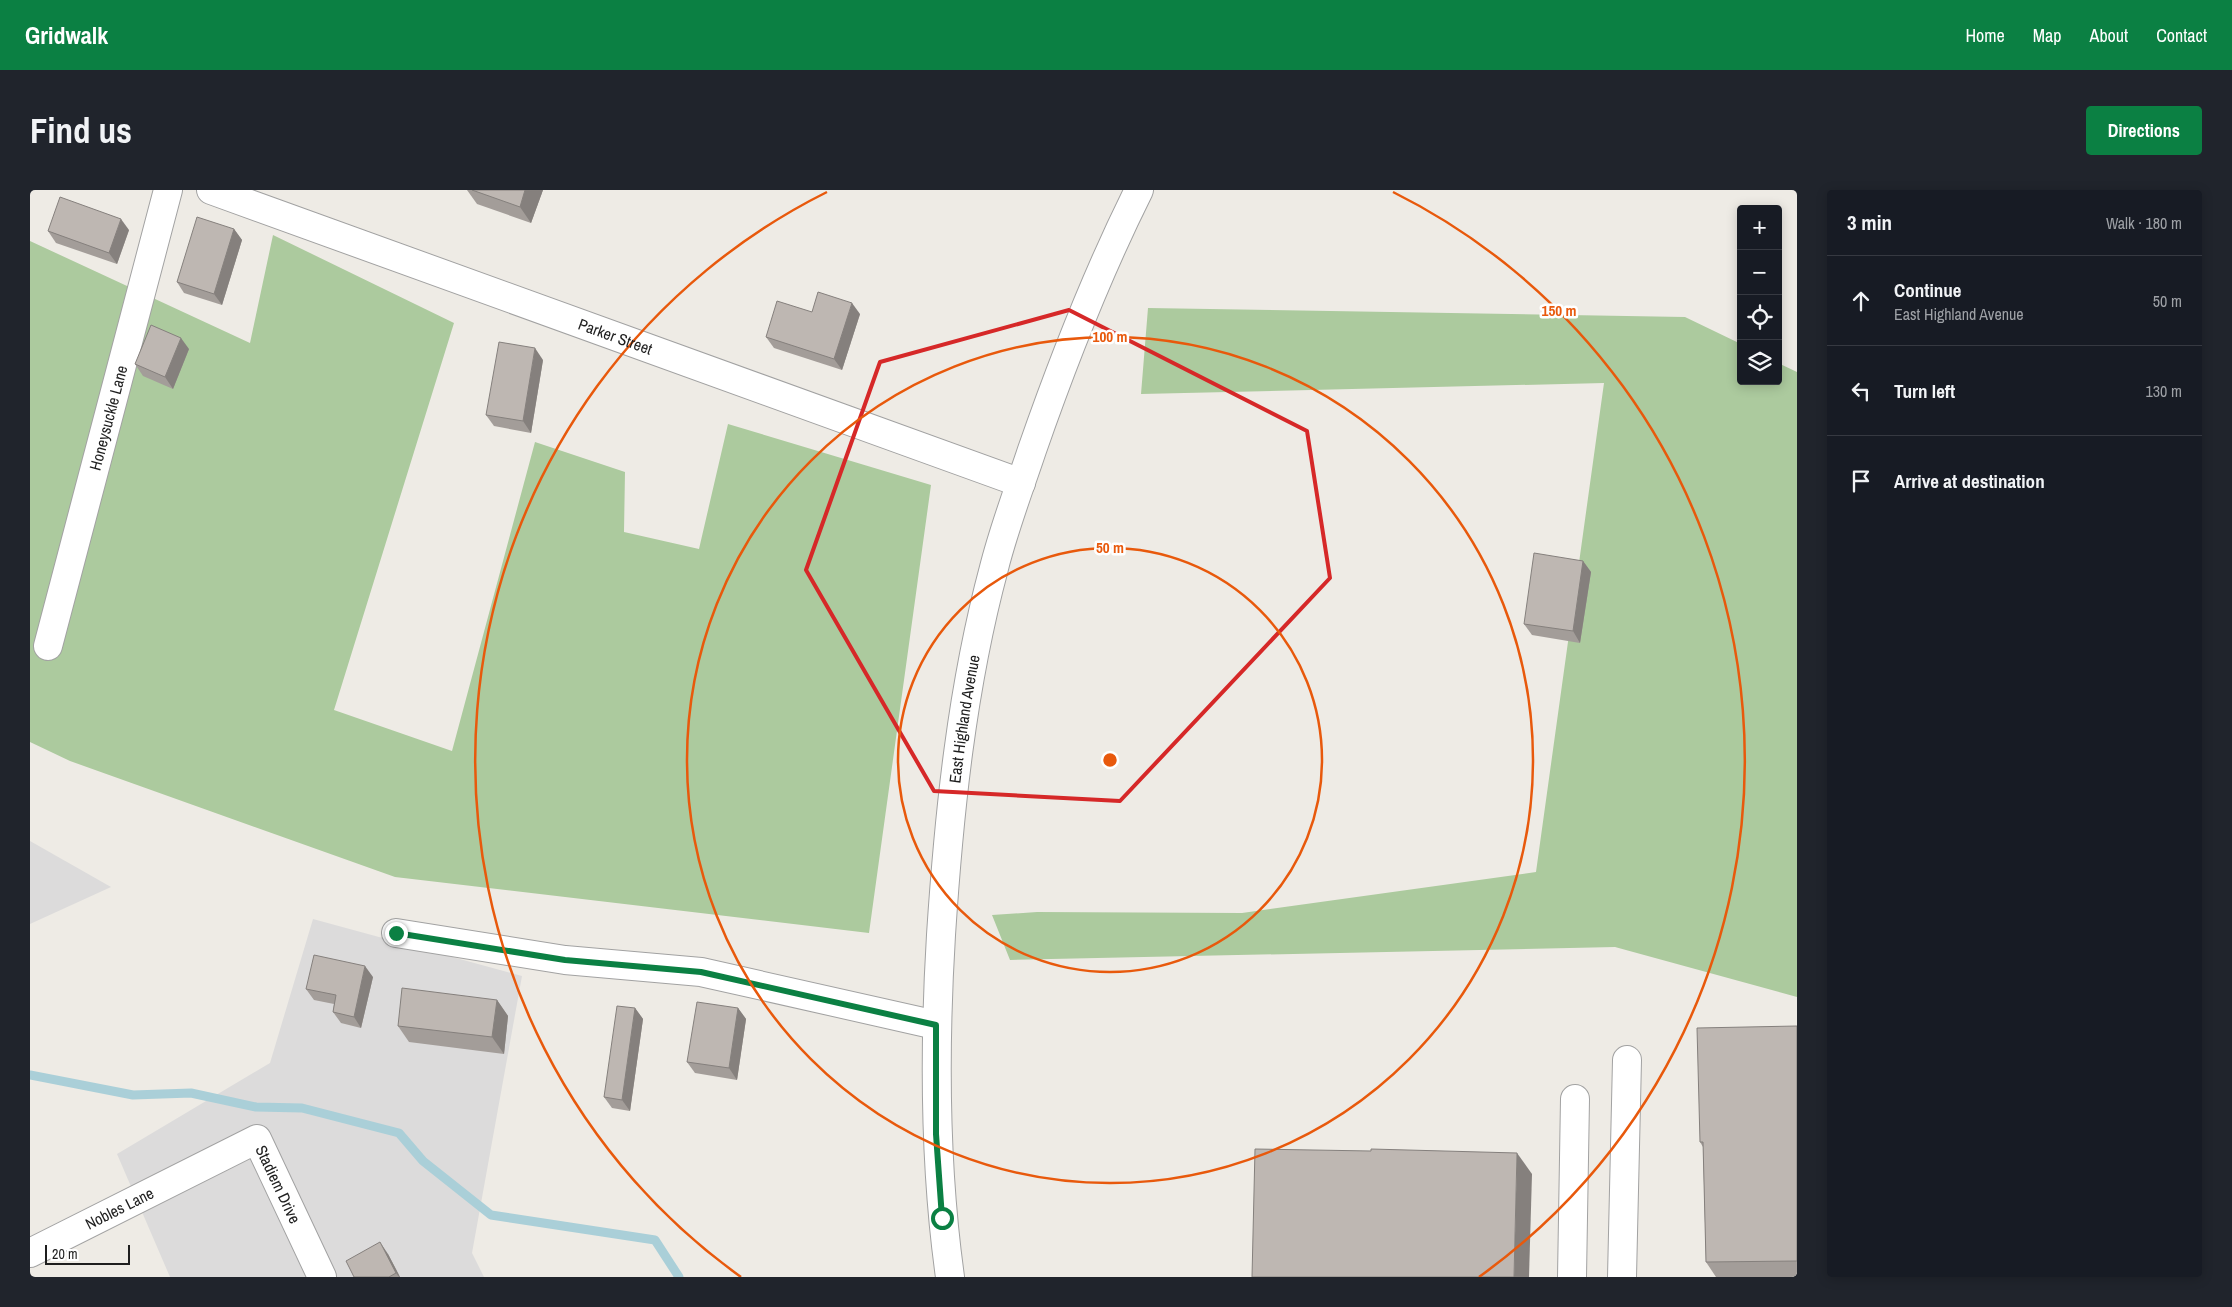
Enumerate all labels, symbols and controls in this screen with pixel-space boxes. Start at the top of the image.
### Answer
text: Gridwalk [25,19,108,51]
text: Home [1965,23,2005,48]
text: Map [2033,23,2062,48]
text: About [2090,23,2128,48]
text: Contact [2156,23,2207,48]
button: Directions [2086,106,2202,155]
text: Find us [30,107,132,154]
map controls [1737,205,1782,385]
button: + [1737,205,1782,250]
text: 3 min [1847,208,1892,237]
text: Walk · 180 m [2106,212,2182,234]
button: − [1737,250,1782,295]
text: Continue [1894,277,1962,303]
icon: ahead [1847,287,1875,315]
text: 50 m [2153,290,2182,312]
button: locate [1737,295,1782,340]
text: 150 m [1542,300,1576,321]
text: East Highland Avenue [1894,303,2024,325]
street label: Parker Street [575,313,656,360]
text: 100 m [1093,326,1127,347]
button: layers [1737,340,1782,385]
street label: Honeysuckle Lane [84,363,132,473]
icon: left [1847,377,1875,405]
text: Turn left [1894,378,1955,404]
text: 130 m [2146,380,2182,402]
icon: arrive [1847,467,1875,495]
text: Arrive at destination [1894,468,2045,494]
text: 50 m [1096,537,1124,558]
street label: East Highland Avenue [943,653,985,784]
centre of rings [1101,751,1119,769]
route end [385,922,408,945]
street label: Stadiem Drive [250,1142,306,1227]
street label: Nobles Lane [81,1182,157,1234]
route start [931,1207,954,1230]
scale bar [45,1242,130,1265]
text: 20 m [52,1245,78,1263]

